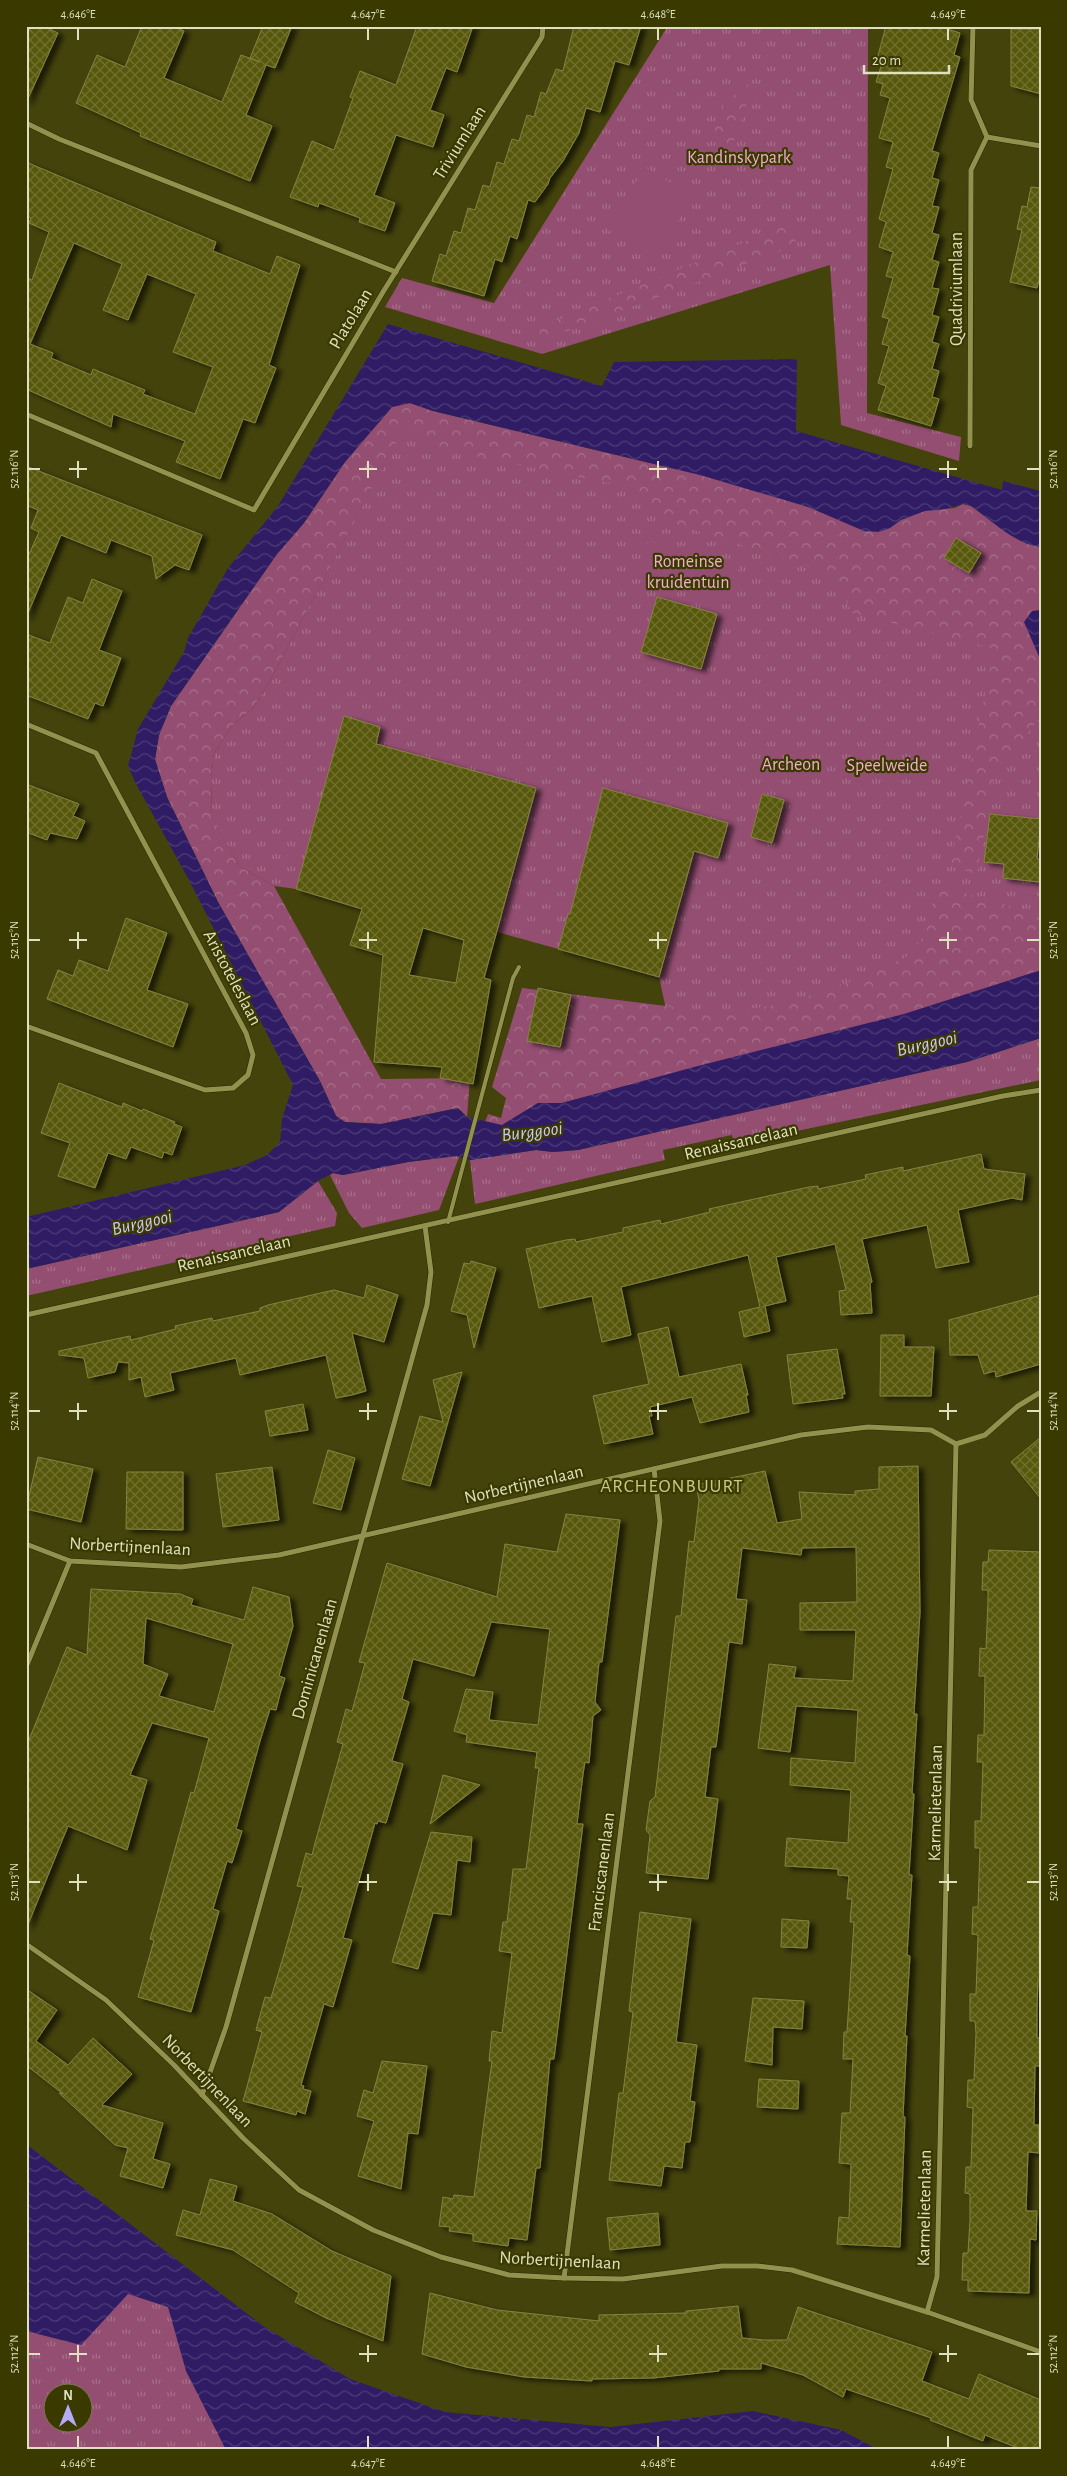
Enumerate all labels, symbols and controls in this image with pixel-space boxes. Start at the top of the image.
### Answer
text: 4.646°E [61,8,96,20]
text: 4.647°E [351,8,385,20]
text: 4.648°E [641,8,676,20]
text: 4.649°E [931,8,966,20]
scale bar [864,42,950,74]
text: 20 m [872,53,901,68]
street label: Triviumlaan [430,103,490,183]
park label: Kandinskypark [687,149,792,167]
street label: Quadriviumlaan [948,232,966,346]
street label: Platolaan [326,286,376,352]
text: 52.116°N [8,450,20,488]
text: 52.116°N [1047,450,1059,488]
park label: Romeinse kruidentuin [646,553,730,592]
park label: Archeon [762,756,820,774]
park label: Speelweide [847,757,927,775]
text: 52.115°N [8,921,20,959]
text: 52.115°N [1047,921,1059,959]
street label: Aristoteleslaan [199,928,265,1028]
water label: Burggooi [895,1028,959,1060]
water label: Burggooi [500,1119,564,1145]
street label: Renaissancelaan [683,1120,799,1164]
water label: Burggooi [110,1207,174,1239]
street label: Renaissancelaan [176,1232,292,1276]
text: 52.114°N [8,1392,20,1430]
text: 52.114°N [1047,1392,1059,1430]
street label: Norbertijnenlaan [463,1463,585,1507]
district label: ARCHEONBUURT [600,1477,744,1496]
street label: Norbertijnenlaan [69,1535,191,1559]
street label: Dominicanenlaan [289,1597,341,1721]
street label: Karmelietenlaan [926,1745,946,1861]
street label: Franciscanenlaan [586,1811,618,1933]
text: 52.113°N [8,1863,20,1901]
text: 52.113°N [1047,1863,1059,1901]
street label: Norbertijnenlaan [158,2031,256,2131]
street label: Karmelietenlaan [915,2150,935,2266]
street label: Norbertijnenlaan [499,2249,621,2273]
text: 52.112°N [8,2335,20,2373]
text: 52.112°N [1047,2335,1059,2373]
north arrow [42,2384,92,2434]
text: N [63,2389,73,2403]
text: 4.646°E [61,2457,96,2469]
text: 4.647°E [351,2457,385,2469]
text: 4.648°E [641,2457,676,2469]
text: 4.649°E [931,2457,966,2469]

